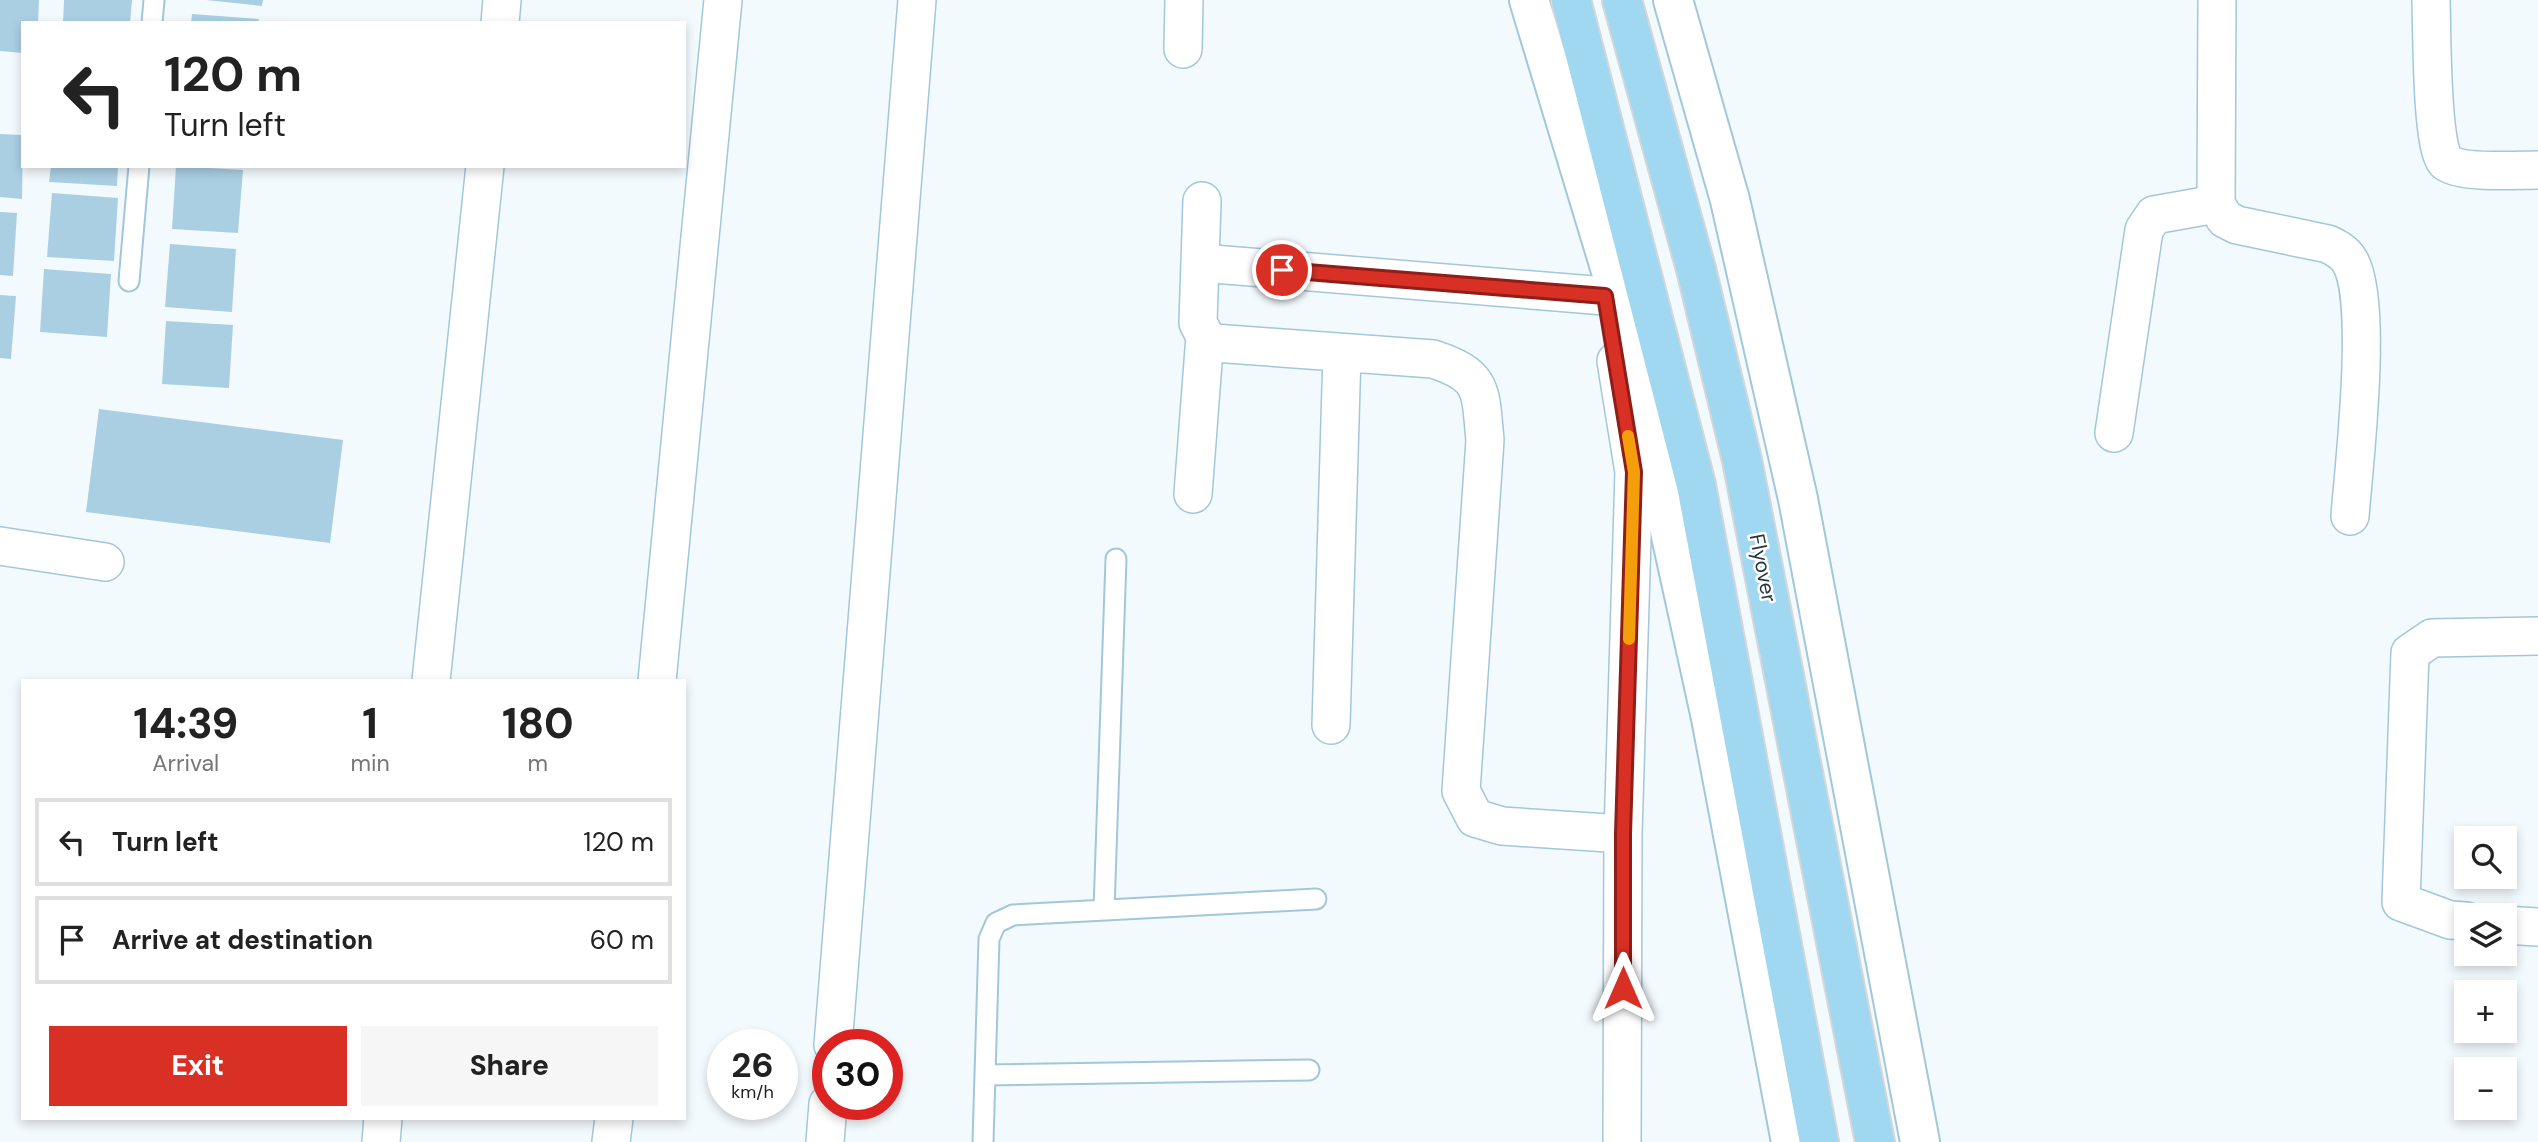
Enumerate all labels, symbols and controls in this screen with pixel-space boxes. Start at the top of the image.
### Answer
text: 120 m [164,42,302,106]
icon: left [49,49,140,140]
text: Turn left [164,104,286,146]
pin [1252,240,1312,300]
icon: arrive [1263,251,1301,289]
street label: Flyover [1743,532,1783,605]
text: 14:39 [133,696,238,751]
text: 1 [362,696,378,751]
text: 180 [502,696,574,751]
text: Arrival [152,748,219,778]
text: min [350,748,390,778]
text: m [528,748,548,778]
icon: left [53,823,91,861]
text: Turn left [112,825,219,859]
text: 120 m [583,825,654,859]
map controls [2454,826,2517,1120]
button: search [2454,826,2517,889]
button: layers [2454,903,2517,966]
icon: arrive [53,921,91,959]
text: Arrive at destination [112,923,373,957]
text: 60 m [590,923,654,957]
position arrow [1586,951,1660,1025]
button: + [2454,980,2517,1043]
button: Exit [49,1026,347,1106]
button: Share [361,1026,658,1106]
speed limit sign: 30 [812,1029,903,1120]
text: 26 [731,1042,774,1088]
button: − [2454,1057,2517,1120]
text: km/h [731,1080,774,1104]

